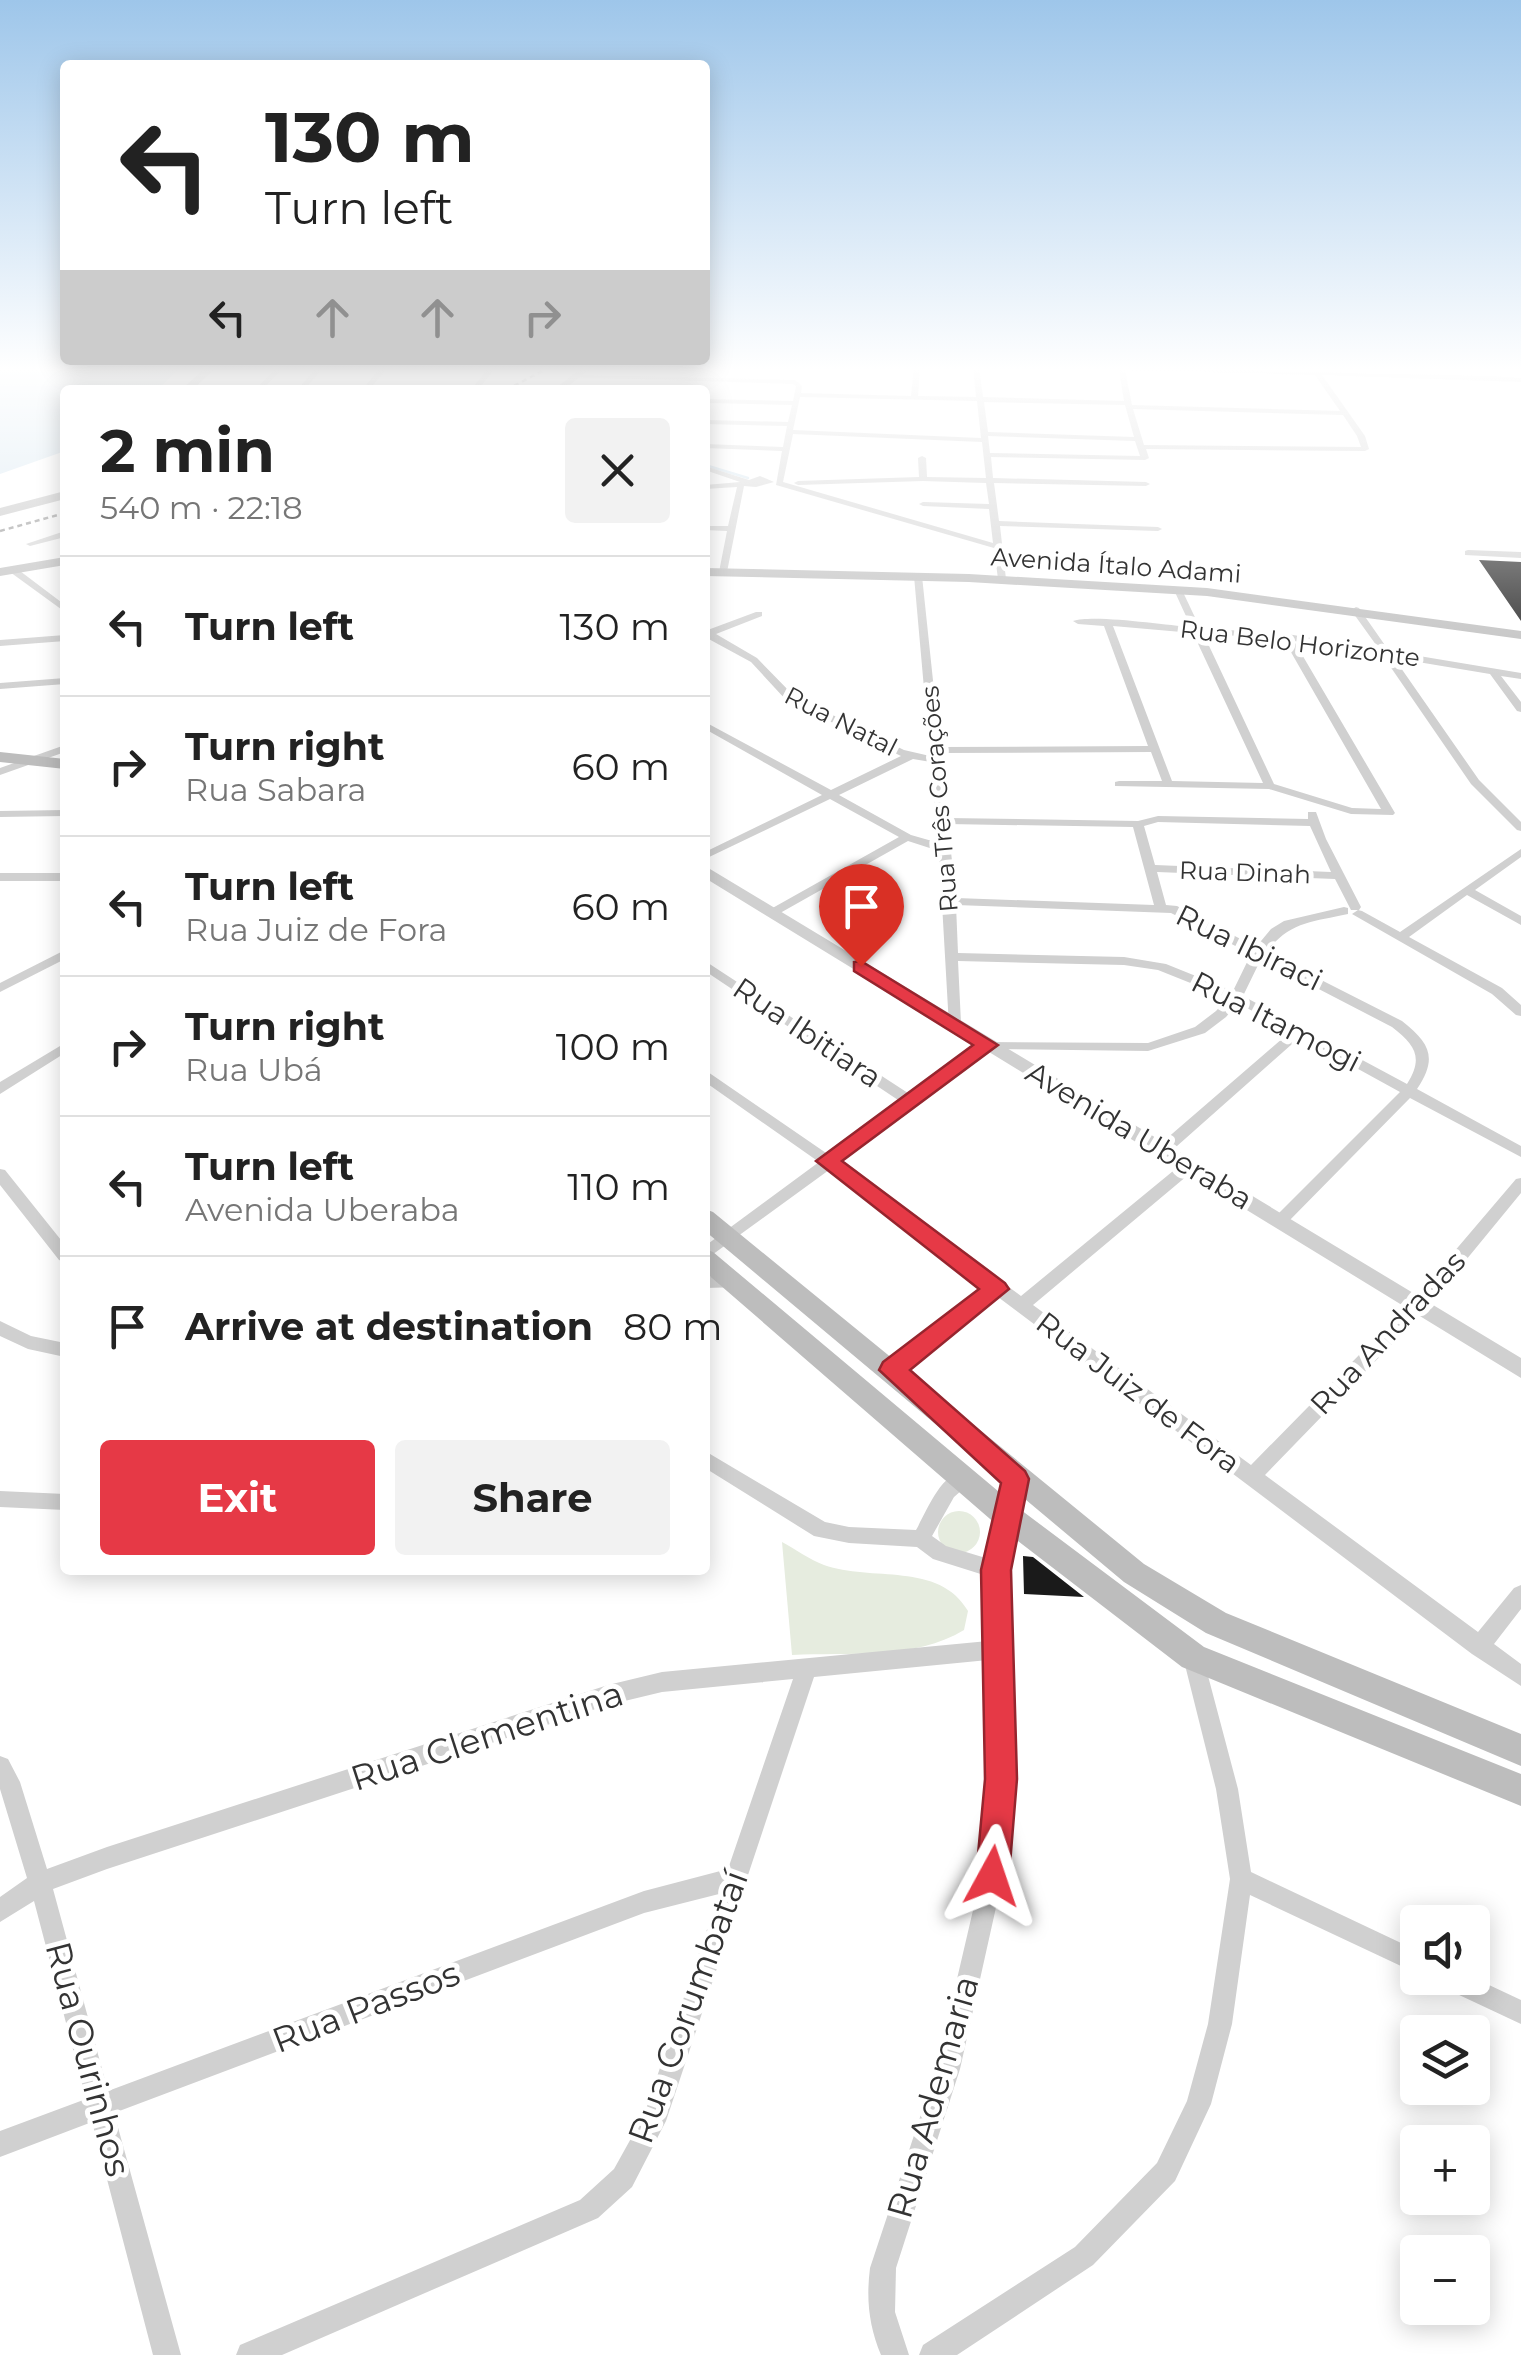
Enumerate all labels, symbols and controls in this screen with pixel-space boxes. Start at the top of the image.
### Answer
text: 130 m [265,94,475,180]
icon: left [100,100,230,230]
text: Turn left [265,180,453,235]
icon: left [200,290,255,345]
icon: ahead [305,290,360,345]
icon: ahead [410,290,465,345]
icon: right [515,290,570,345]
text: 2 min [100,414,275,487]
button: close [565,418,670,523]
text: 540 m · 22:18 [100,488,303,527]
street label: Avenida Ítalo Adami [990,541,1242,589]
icon: left [100,599,155,654]
text: Turn left [185,603,354,650]
text: 130 m [559,603,670,650]
street label: Rua Belo Horizonte [1178,613,1422,673]
street label: Rua Natal [780,680,902,762]
street label: Rua Três Corações [914,685,964,913]
text: Turn right [185,723,384,770]
icon: right [100,739,155,794]
text: 60 m [571,743,670,790]
text: Rua Sabara [185,770,366,809]
street label: Rua Dinah [1178,855,1312,889]
text: Turn left [185,863,354,910]
pin [819,864,904,967]
icon: left [100,879,155,934]
icon: arrive [834,879,889,934]
text: 60 m [571,883,670,930]
street label: Rua Ibiraci [1170,896,1328,999]
text: Rua Juiz de Fora [185,910,447,949]
street label: Rua Itamogi [1185,963,1367,1080]
street label: Rua Ibitiara [726,969,889,1096]
text: Turn right [185,1003,384,1050]
icon: right [100,1019,155,1074]
text: 100 m [556,1023,670,1070]
text: Rua Ubá [185,1050,323,1089]
street label: Avenida Uberaba [1019,1053,1259,1218]
text: Turn left [185,1143,354,1190]
icon: left [100,1159,155,1214]
text: 110 m [567,1163,670,1210]
text: Avenida Uberaba [185,1190,460,1229]
street label: Rua Andradas [1302,1243,1473,1422]
icon: arrive [100,1299,155,1354]
text: Arrive at destination [185,1303,593,1350]
text: 80 m [623,1303,723,1350]
street label: Rua Juiz de Fora [1029,1304,1248,1481]
button: Exit [100,1440,375,1555]
button: Share [395,1440,670,1555]
street label: Rua Clementina [345,1671,628,1800]
position arrow [940,1824,1044,1928]
street label: Rua Corumbataí [618,1863,757,2149]
map controls [1400,1905,1490,2325]
button: sound [1400,1905,1490,1995]
street label: Rua Ourinhos [37,1937,140,2181]
street label: Rua Passos [266,1951,466,2062]
street label: Rua Ademaria [877,1971,988,2223]
button: layers [1400,2015,1490,2105]
button: + [1400,2125,1490,2215]
button: − [1400,2235,1490,2325]

